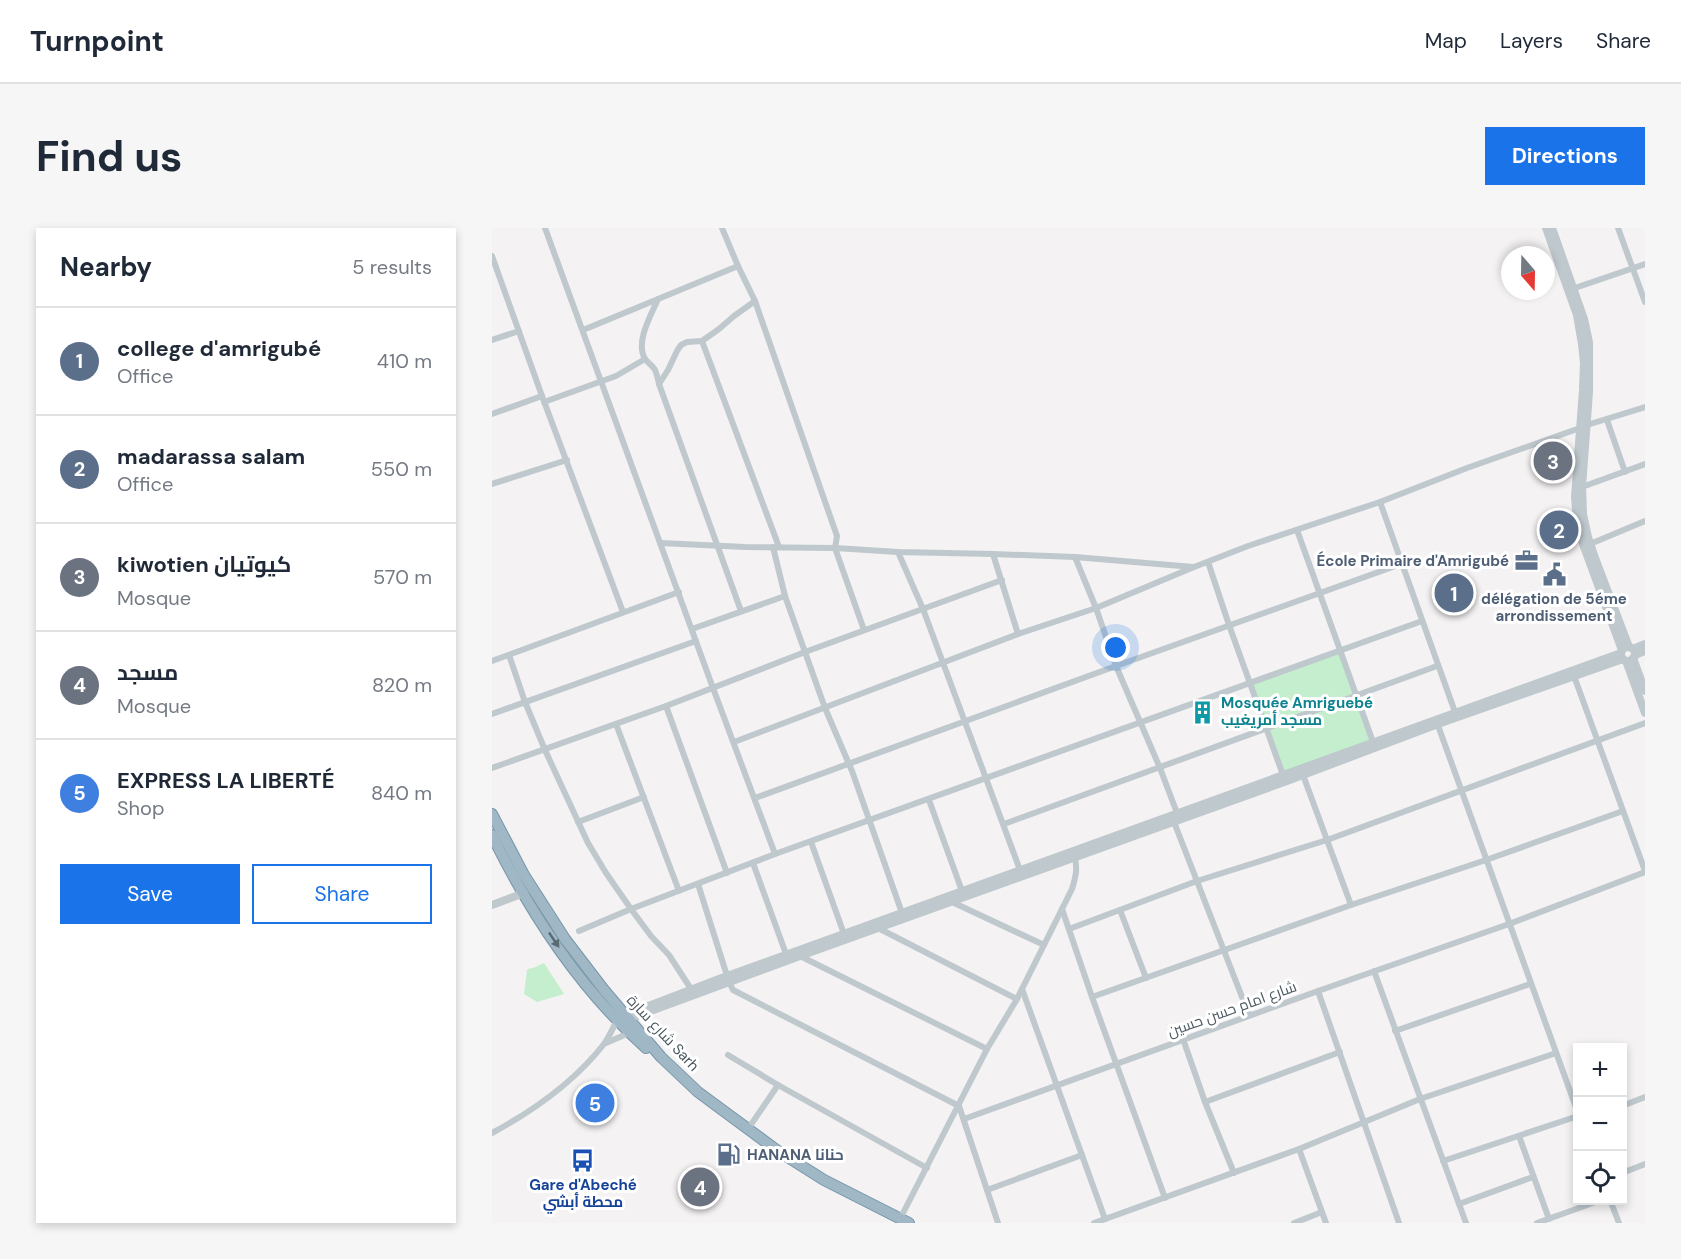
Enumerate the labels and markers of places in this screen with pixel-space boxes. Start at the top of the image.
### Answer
pin: 3 [1534,438,1572,484]
pin: 2 [1540,508,1578,552]
office icon: École Primaire d'Amrigubé [1514,548,1540,574]
place label: École Primaire d'Amrigubé [1317,551,1509,571]
public building icon: délégation de 5éme arrondissement [1541,562,1567,588]
pin: 1 [1434,570,1474,616]
place label: délégation de 5éme arrondissement [1481,589,1627,626]
place label: Mosquée Amriguebé مسجد أمريغيب [1221,693,1373,730]
building icon: Mosquée Amriguebé مسجد أمريغيب [1190,699,1216,725]
pin: 5 [576,1080,614,1126]
fuel station icon: HANANA حنانا [716,1142,742,1168]
place label: HANANA حنانا [747,1145,844,1165]
bus stop icon: Gare d'Abeché محطة أبشي [570,1148,596,1174]
pin: 4 [680,1164,720,1210]
place label: Gare d'Abeché محطة أبشي [529,1175,637,1214]

